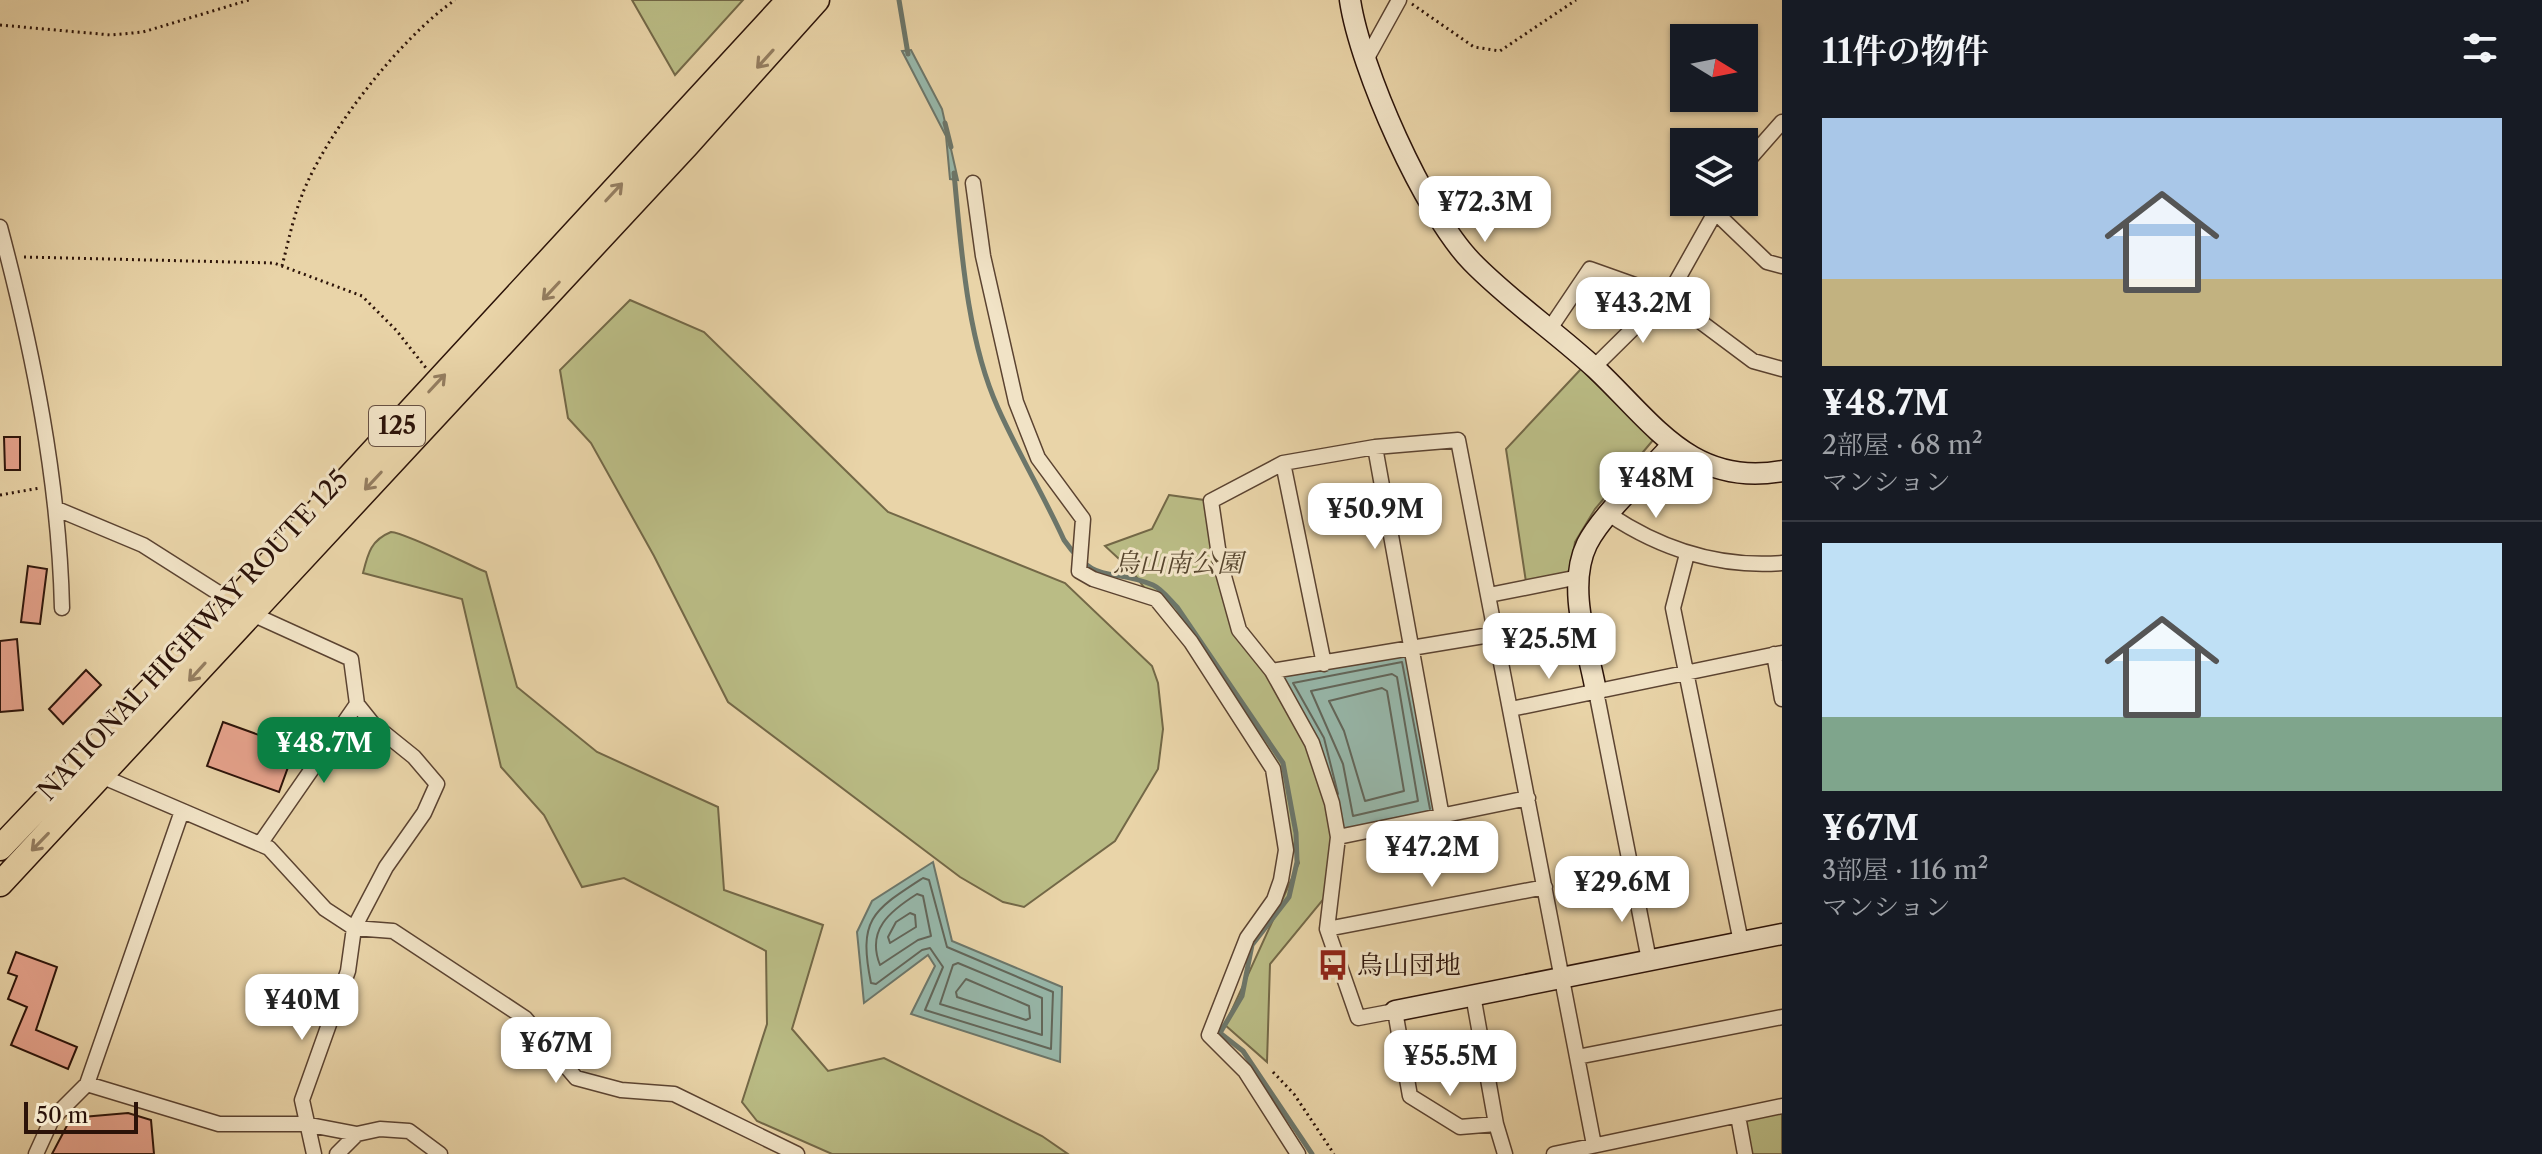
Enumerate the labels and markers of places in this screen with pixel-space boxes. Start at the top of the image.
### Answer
pin: ¥72.3M [1420,176,1550,244]
pin: ¥43.2M [1578,277,1708,345]
pin: ¥48M [1609,452,1703,520]
pin: ¥50.9M [1310,483,1440,551]
pin: ¥25.5M [1484,613,1614,681]
pin: ¥48.7M [259,717,389,785]
pin: ¥47.2M [1367,821,1497,889]
pin: ¥29.6M [1557,856,1687,924]
bus stop icon: 烏山団地 [1316,948,1350,982]
place label: 烏山団地 [1357,949,1461,981]
pin: ¥40M [255,974,349,1042]
pin: ¥67M [509,1017,603,1085]
pin: ¥55.5M [1385,1030,1515,1098]

